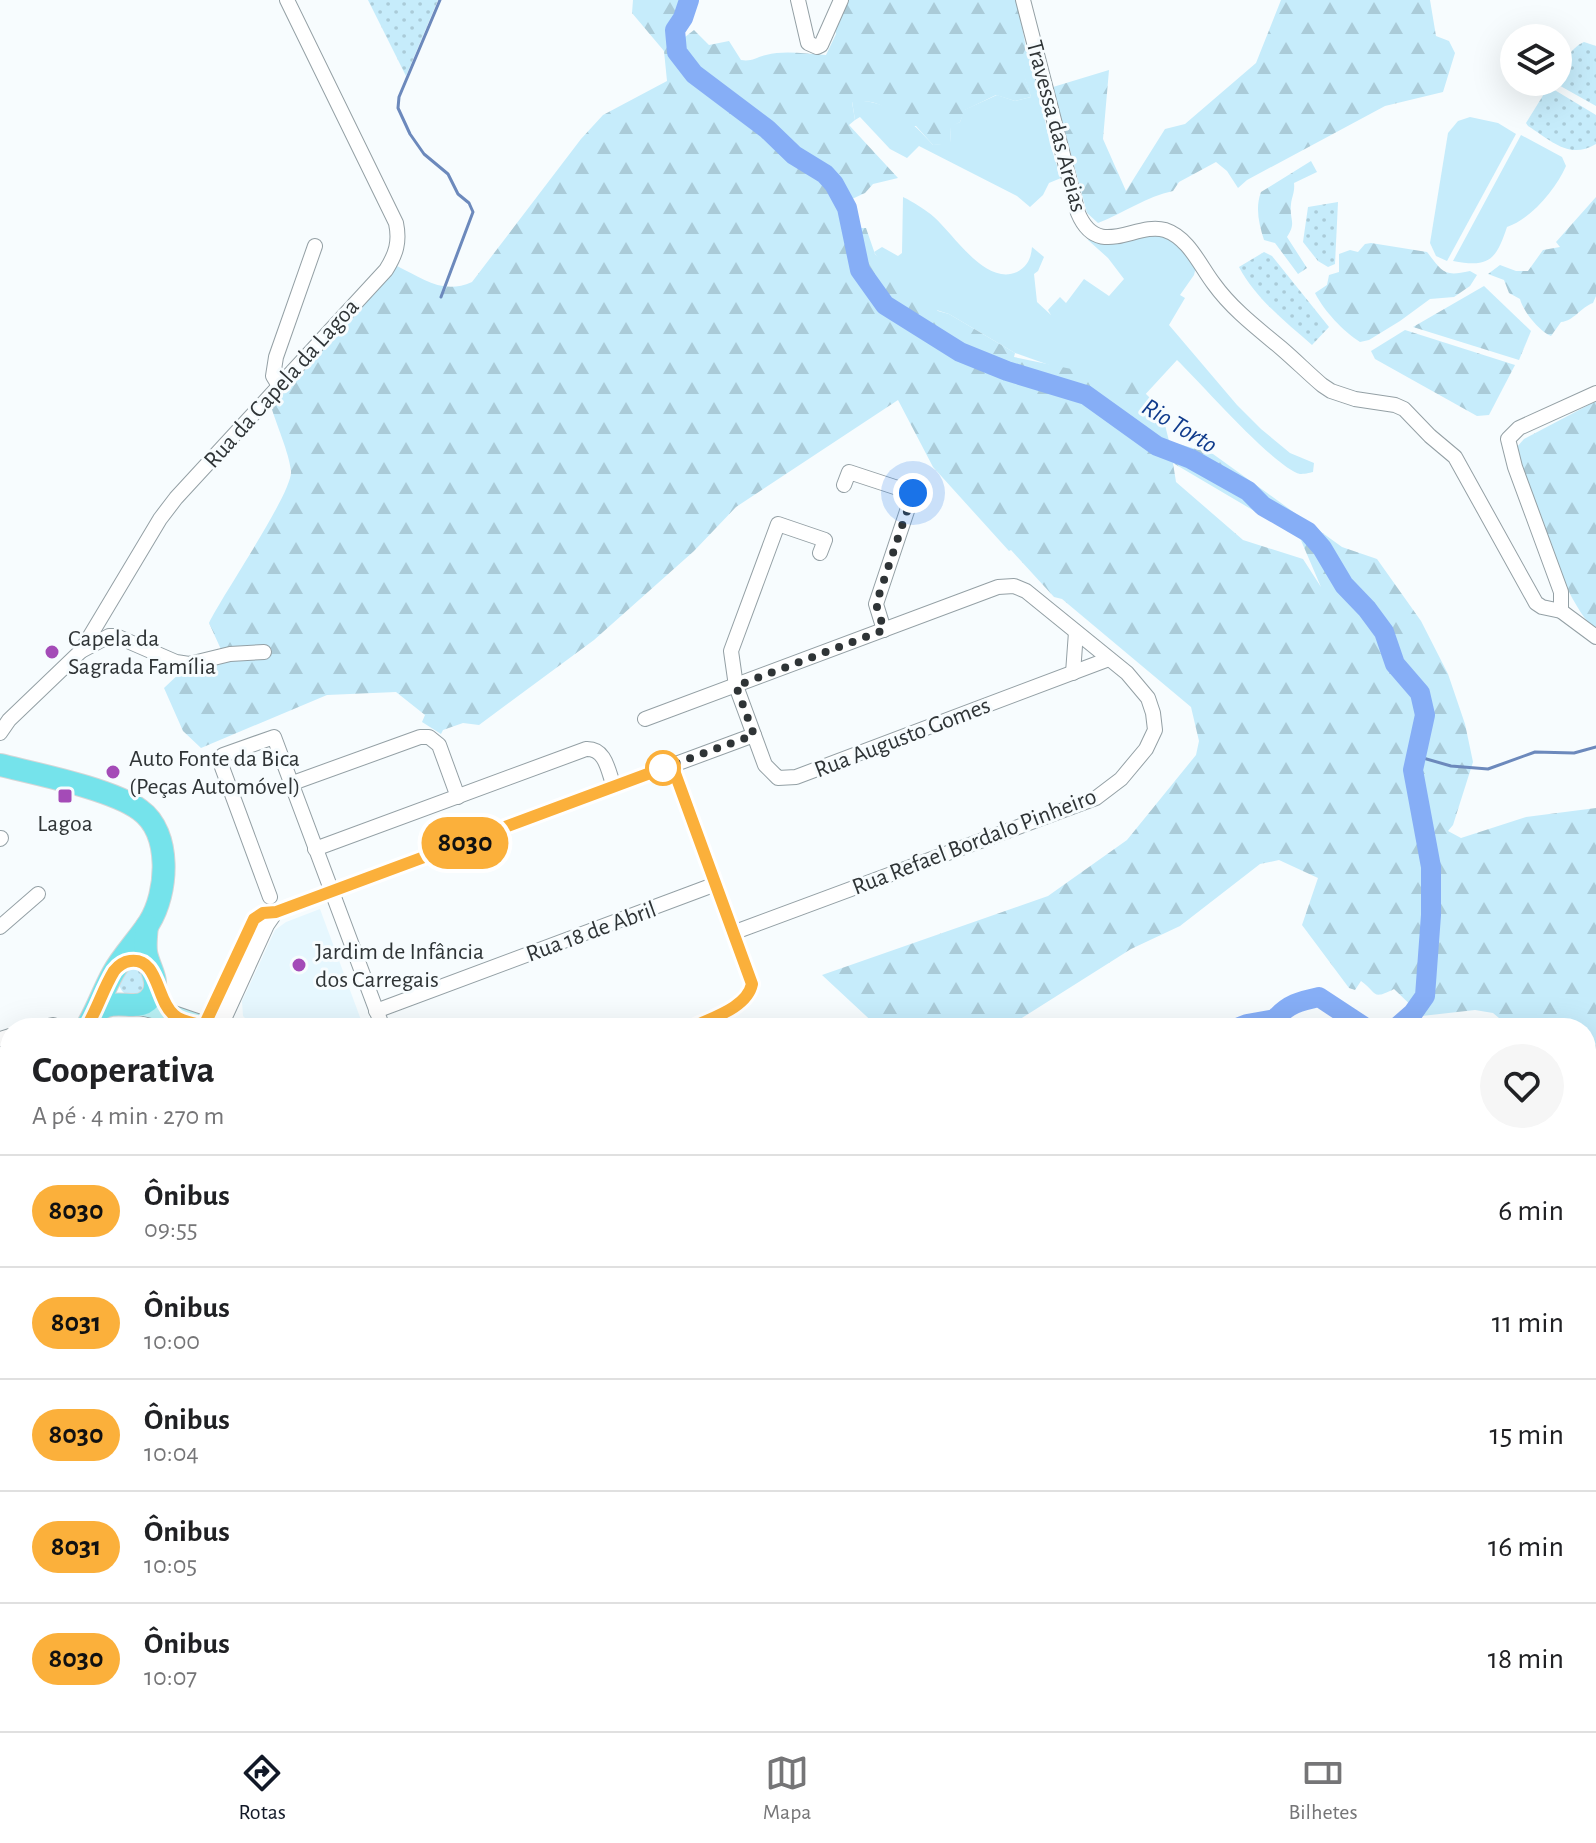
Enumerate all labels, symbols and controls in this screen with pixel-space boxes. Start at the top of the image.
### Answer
map controls [1500,24,1572,96]
button: layers [1500,24,1572,96]
street label: Travessa das Areias [1022,38,1091,215]
street label: Rua da Capela da Lagoa [200,294,364,473]
water label: Rio Torto [1137,393,1222,458]
your location [893,473,933,513]
place label: Capela da Sagrada Família [68,627,216,679]
marker: Capela da Sagrada Família [43,643,61,661]
street label: Rua Augusto Gomes [811,693,994,783]
place label: Auto Fonte da Bica (Peças Automóvel) [129,747,301,799]
unlabelled marker [646,751,680,785]
marker: Auto Fonte da Bica (Peças Automóvel) [104,763,122,781]
street label: Rua Refael Bordalo Pinheiro [849,784,1100,900]
marker: Lagoa [56,787,74,805]
place label: Lagoa [37,812,93,836]
line badge: 8030 [409,817,521,869]
text: 8030 [437,829,493,857]
street label: Rua 18 de Abril [523,897,660,967]
place label: Jardim de Infância dos Carregais [315,940,484,992]
marker: Jardim de Infância dos Carregais [290,956,308,974]
button: heart [1480,1044,1564,1128]
text: Cooperativa [32,1052,215,1090]
text: A pé · 4 min · 270 m [32,1103,224,1129]
text: Ônibus [144,1181,230,1211]
text: 6 min [1498,1196,1564,1226]
text: 8030 [48,1197,104,1225]
text: 09:55 [144,1216,198,1242]
text: Ônibus [144,1293,230,1323]
text: 11 min [1492,1308,1564,1338]
text: 8031 [51,1309,101,1337]
text: 10:00 [144,1328,200,1354]
text: Ônibus [144,1405,230,1435]
text: 15 min [1489,1420,1564,1450]
text: 8030 [48,1421,104,1449]
text: 10:04 [144,1440,199,1466]
text: Ônibus [144,1517,230,1547]
text: 16 min [1488,1532,1564,1562]
text: 8031 [51,1533,101,1561]
text: 10:05 [144,1552,197,1578]
text: Ônibus [144,1629,230,1659]
text: 18 min [1488,1644,1564,1674]
text: 8030 [48,1645,104,1673]
text: 10:07 [144,1664,197,1690]
tab: Rotas [238,1751,286,1825]
tab: Mapa [763,1751,812,1825]
tab: Bilhetes [1288,1751,1358,1825]

